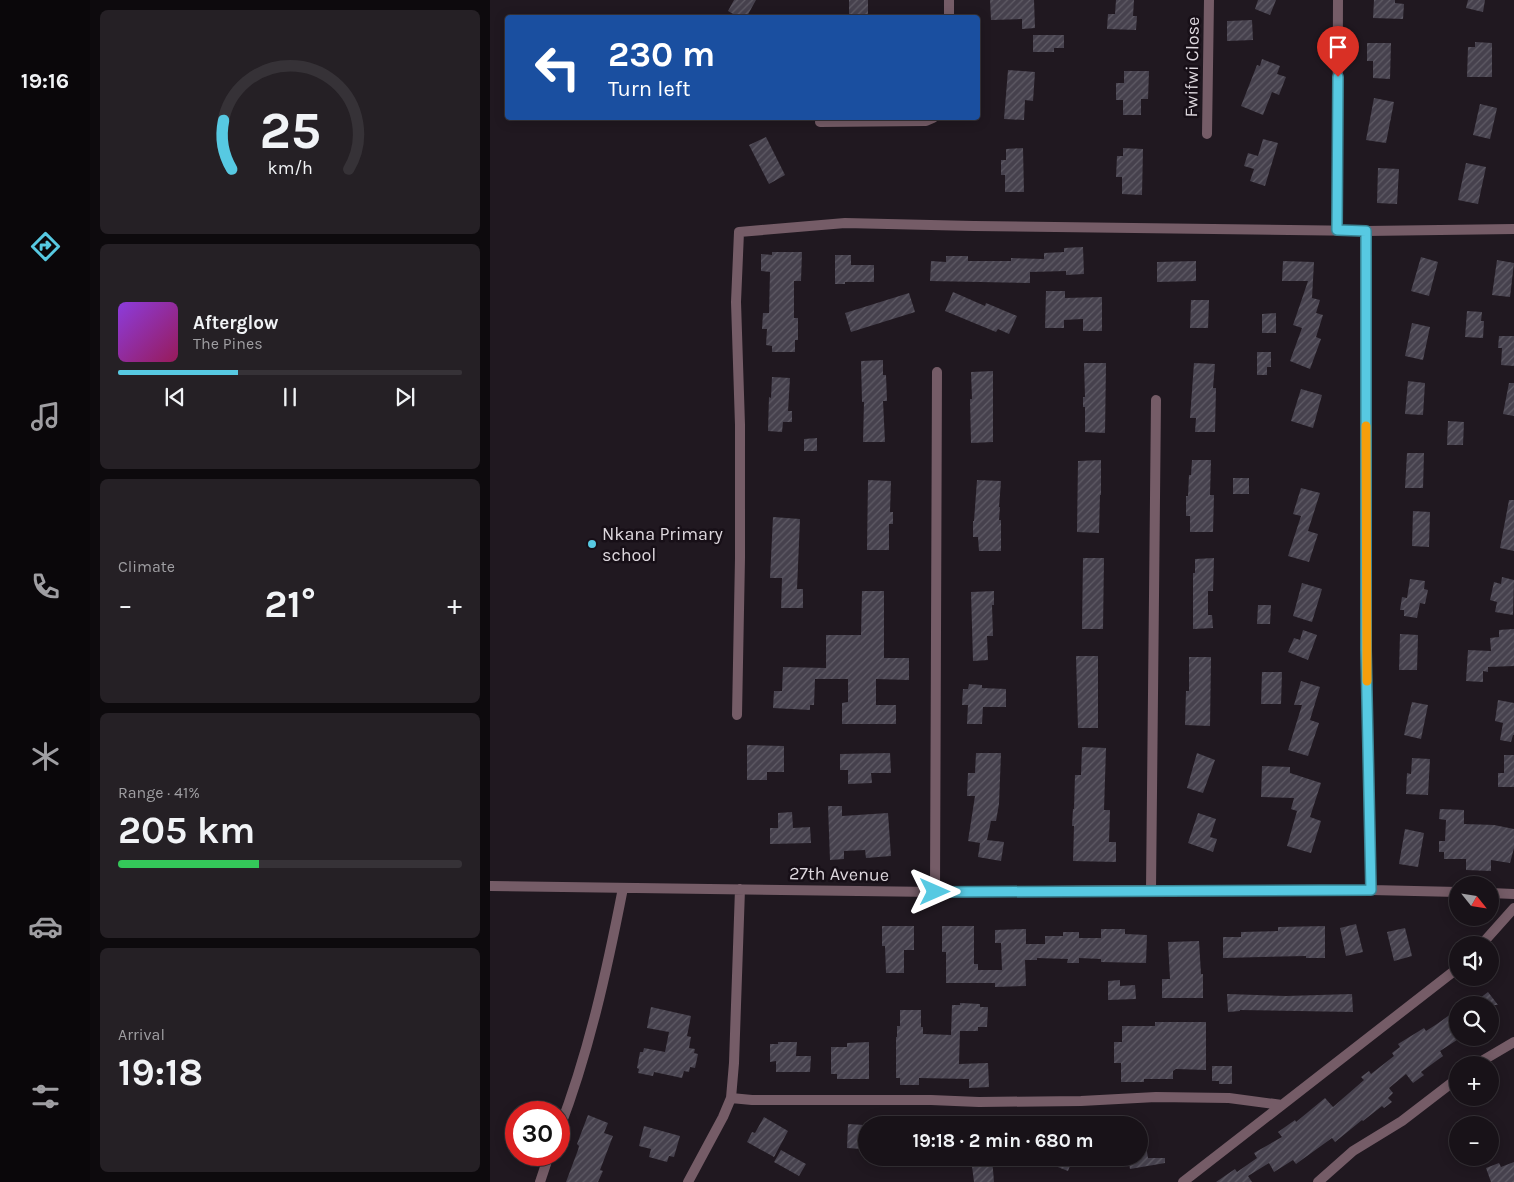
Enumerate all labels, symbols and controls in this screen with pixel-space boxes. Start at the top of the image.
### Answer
street label: Fwifwi Close [1180,16,1204,118]
pin [1317,26,1359,77]
icon: arrive [1324,33,1352,61]
text: 230 m [608,34,715,75]
icon: left [525,35,590,100]
text: 19:16 [21,68,69,94]
text: Turn left [608,76,691,102]
text: 25 [259,100,321,161]
text: km/h [267,158,313,179]
icon: directions [28,229,63,264]
text: Afterglow [193,312,279,334]
text: The Pines [193,334,263,353]
icon: previous [161,383,189,411]
icon: pause [276,383,304,411]
icon: next [391,383,419,411]
icon: music [28,399,63,434]
place label: Nkana Primary school [602,523,724,566]
marker: Nkana Primary school [586,538,598,550]
text: Climate [118,557,175,576]
icon: phone [28,569,63,604]
text: 21° [264,582,316,627]
text: − [118,588,133,621]
text: + [447,588,462,621]
icon: climate [28,739,63,774]
text: Range · 41% [118,783,200,802]
text: 205 km [118,808,255,853]
street label: 27th Avenue [789,862,889,886]
position arrow [908,865,960,917]
north arrow [1449,876,1499,926]
map controls [1449,876,1499,1166]
icon: car [28,909,63,944]
button: sound [1449,936,1499,986]
button: search [1449,996,1499,1046]
text: Arrival [118,1025,165,1044]
text: 19:18 [118,1050,203,1095]
button: + [1449,1056,1499,1106]
icon: filters [28,1079,63,1114]
speed limit sign: 30 [505,1101,570,1166]
button: − [1449,1116,1499,1166]
text: 19:18 · 2 min · 680 m [912,1130,1094,1152]

